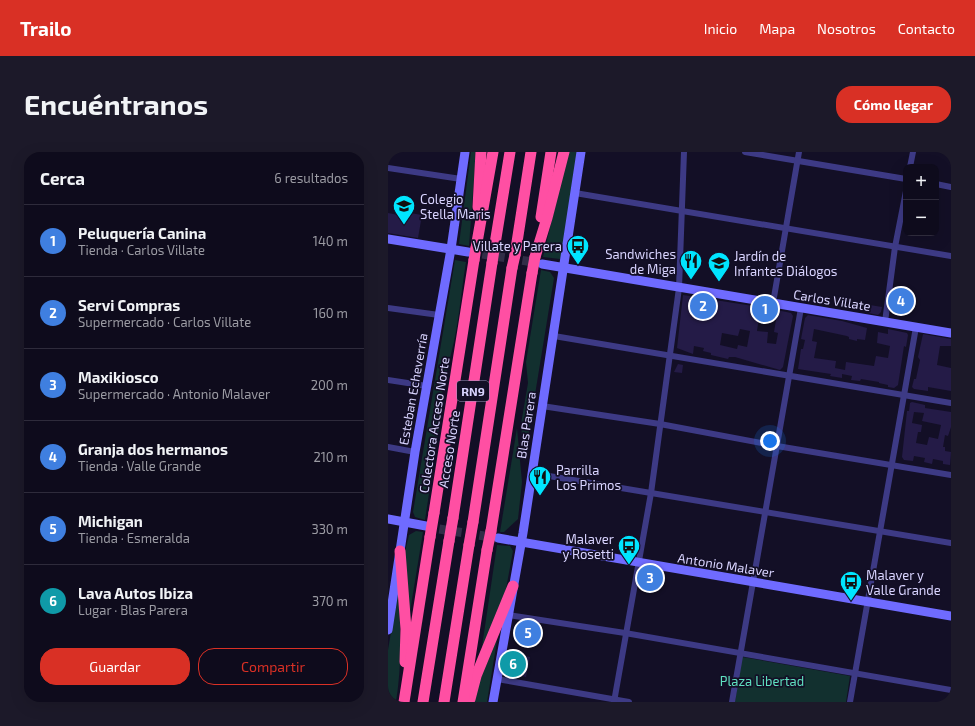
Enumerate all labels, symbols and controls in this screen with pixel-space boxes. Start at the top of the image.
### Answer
text: Trailo [20,17,72,40]
text: Inicio [704,20,737,37]
text: Mapa [759,20,795,37]
text: Nosotros [817,20,876,37]
text: Contacto [898,20,955,37]
button: Cómo llegar [836,86,951,123]
text: Encuéntranos [24,87,208,121]
map controls [903,164,939,236]
button: + [903,164,939,200]
text: Cerca [40,168,85,188]
text: 6 resultados [274,170,348,186]
place label: Colegio Stella Maris [420,191,491,222]
school or university icon: Colegio Stella Maris [391,193,417,226]
button: − [903,200,939,236]
text: Peluquería Canina [78,224,206,242]
text: 1 [50,233,56,249]
text: 140 m [313,233,348,249]
bus stop icon: Villate y Parera [565,233,591,266]
place label: Villate y Parera [473,238,562,254]
text: Tienda · Carlos Villate [78,242,205,258]
place label: Sandwiches de Miga [605,246,676,277]
restaurant icon: Sandwiches de Miga [678,248,704,281]
place label: Jardín de Infantes Diálogos [734,248,837,279]
school or university icon: Jardín de Infantes Diálogos [706,250,732,283]
street label: Carlos Villate [792,286,872,314]
pin: 4 [888,286,914,316]
pin: 2 [690,291,716,321]
pin: 1 [752,294,778,324]
text: Servi Compras [78,296,180,314]
text: 2 [49,305,57,321]
text: 160 m [313,305,348,321]
text: Supermercado · Carlos Villate [78,314,251,330]
street label: Esteban Echeverría [395,332,431,446]
street label: Colectora Acceso Norte [416,356,452,494]
text: Maxikiosco [78,368,159,386]
text: 3 [49,377,57,393]
text: 200 m [311,377,348,393]
road number: RN9 [457,381,489,401]
text: Supermercado · Antonio Malaver [78,386,270,402]
street label: Blas Parera [513,390,539,460]
street label: Acceso Norte [435,409,463,489]
your location [760,431,780,451]
text: Granja dos hermanos [78,440,228,458]
text: 4 [49,449,57,465]
text: 210 m [313,449,348,465]
text: Tienda · Valle Grande [78,458,201,474]
place label: Parrilla Los Primos [556,462,621,493]
restaurant icon: Parrilla Los Primos [527,464,553,497]
text: Michigan [78,512,143,530]
text: 5 [49,521,57,537]
text: 330 m [311,521,348,537]
text: Tienda · Esmeralda [78,530,190,546]
place label: Malaver y Rosetti [562,531,614,562]
bus stop icon: Malaver y Rosetti [616,533,642,566]
street label: Antonio Malaver [677,549,775,581]
pin: 3 [637,563,663,593]
place label: Malaver y Valle Grande [866,567,941,598]
bus stop icon: Malaver y Valle Grande [838,569,864,602]
text: Lava Autos Ibiza [78,584,193,602]
text: 6 [49,593,57,609]
text: 370 m [312,593,348,609]
text: Lugar · Blas Parera [78,602,188,618]
pin: 5 [515,618,541,648]
button: Guardar [40,648,190,685]
button: Compartir [198,648,348,685]
pin: 6 [500,649,526,679]
park label: Plaza Libertad [720,673,804,689]

